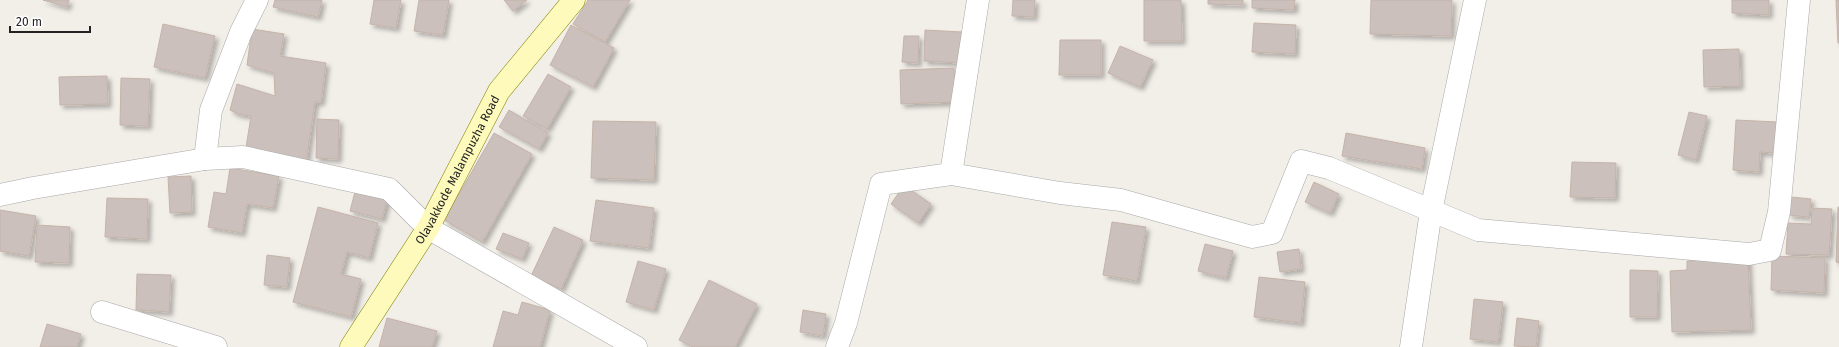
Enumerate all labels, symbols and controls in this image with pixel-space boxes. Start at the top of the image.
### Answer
scale bar [10,8,90,34]
text: 20 m [16,15,42,29]
street label: Olavakkode Malampuzha Road [412,93,503,247]

